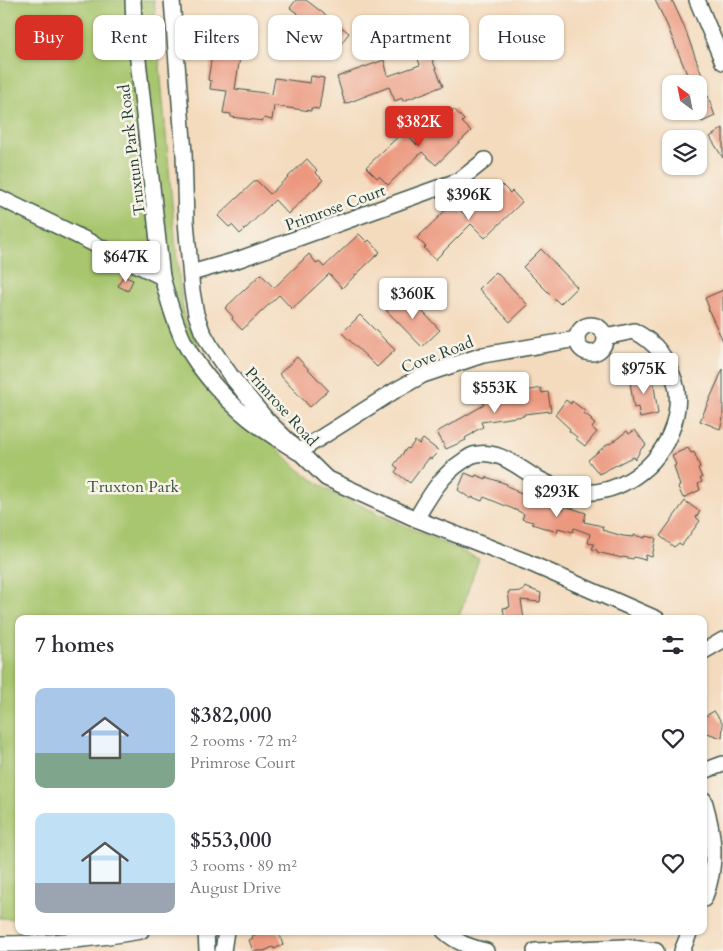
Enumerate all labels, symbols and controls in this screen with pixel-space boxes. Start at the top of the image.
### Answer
chip: Buy [15,15,83,60]
chip: Rent [93,15,165,60]
chip: Filters [175,15,258,60]
chip: New [268,15,342,60]
chip: Apartment [352,15,469,60]
chip: House [479,15,564,60]
north arrow [662,75,708,120]
map controls [662,75,707,175]
street label: Truxtun Park Road [113,83,151,217]
pin: $382K [384,106,454,148]
text: $382K [396,111,442,133]
button: layers [662,130,707,175]
pin: $396K [434,178,504,221]
street label: Primrose Court [282,180,389,236]
text: $396K [446,184,492,206]
pin: $647K [91,240,161,283]
text: $647K [103,246,149,268]
pin: $360K [378,278,448,320]
text: $360K [390,283,436,305]
street label: Cove Road [398,331,477,379]
pin: $975K [609,352,679,395]
text: $975K [621,358,667,380]
street label: Primrose Road [240,362,323,452]
pin: $553K [460,372,530,414]
text: $553K [472,377,518,399]
park label: Truxton Park [87,476,180,498]
pin: $293K [522,476,592,518]
text: $293K [534,481,580,503]
text: 7 homes [35,631,114,660]
icon: filters [659,631,687,659]
text: $382,000 [190,701,271,730]
icon: home [75,708,135,768]
icon: heart [659,724,687,752]
text: 2 rooms · 72 m² [190,730,297,752]
text: Primrose Court [190,752,295,774]
text: $553,000 [190,826,271,855]
icon: home [75,833,135,893]
icon: heart [659,849,687,877]
text: 3 rooms · 89 m² [190,855,297,877]
text: August Drive [190,877,281,899]

